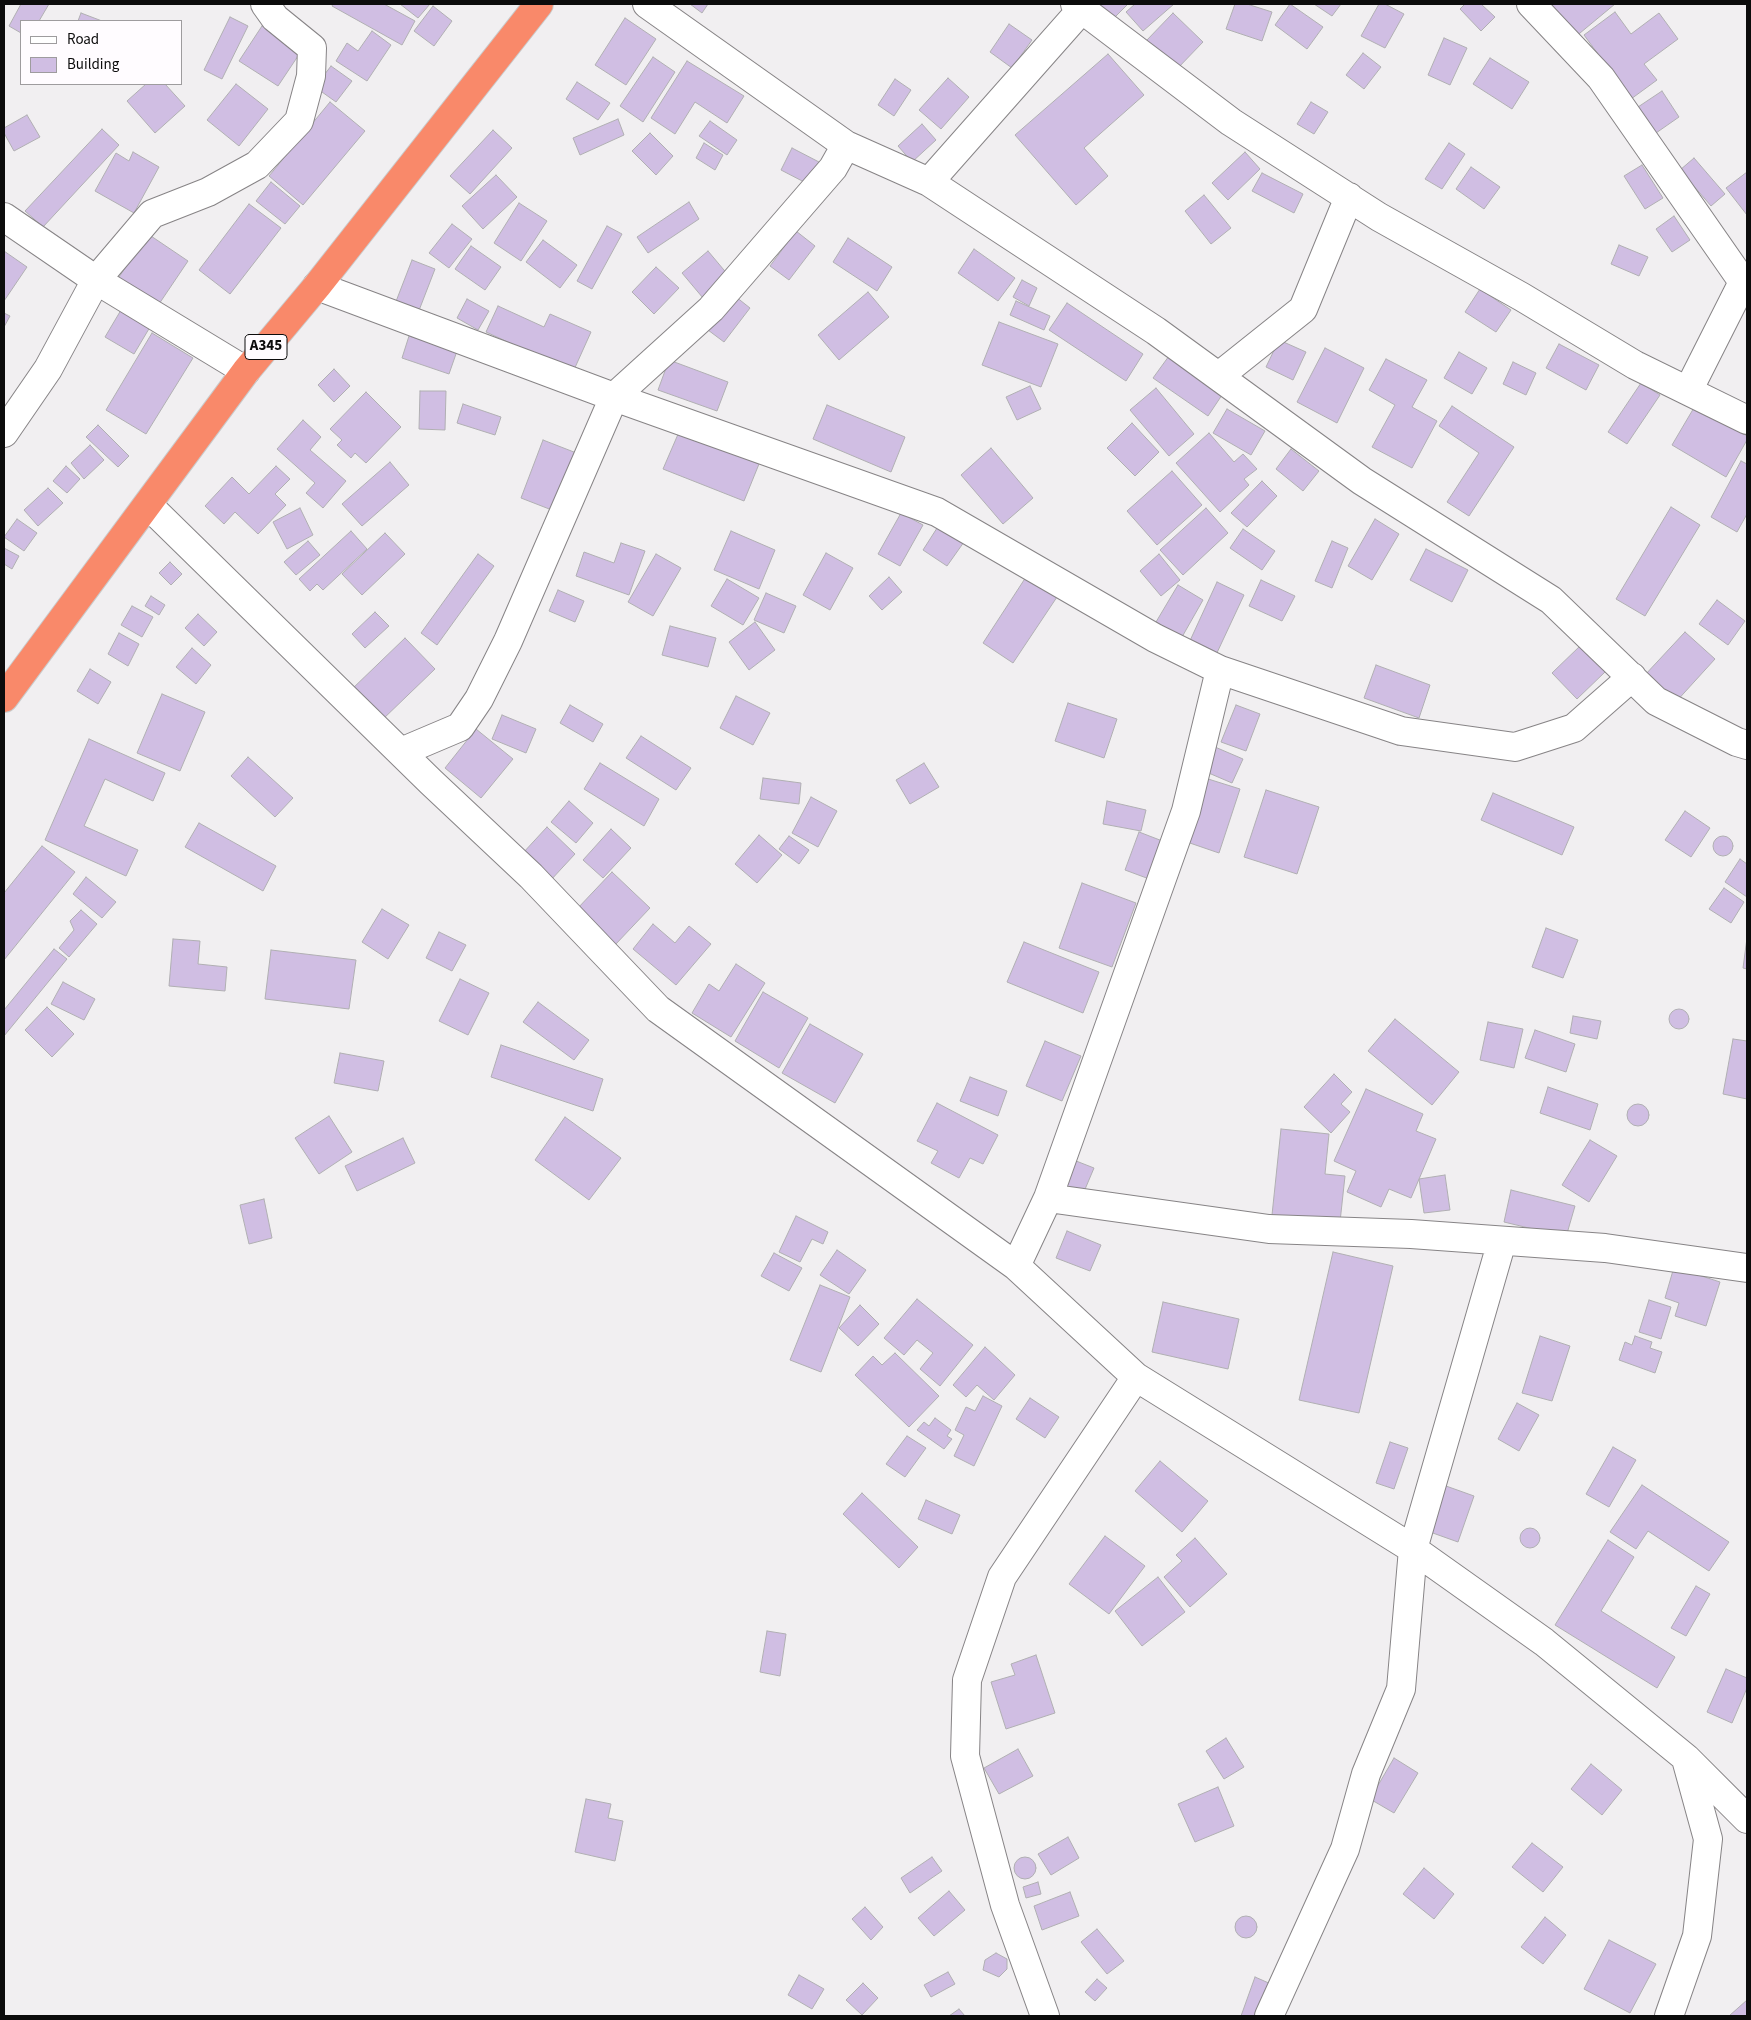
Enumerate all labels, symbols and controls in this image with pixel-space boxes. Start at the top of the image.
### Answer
legend [20,20,182,85]
text: Road [67,29,99,50]
text: Building [67,54,119,75]
road number: A345 [245,334,287,360]

